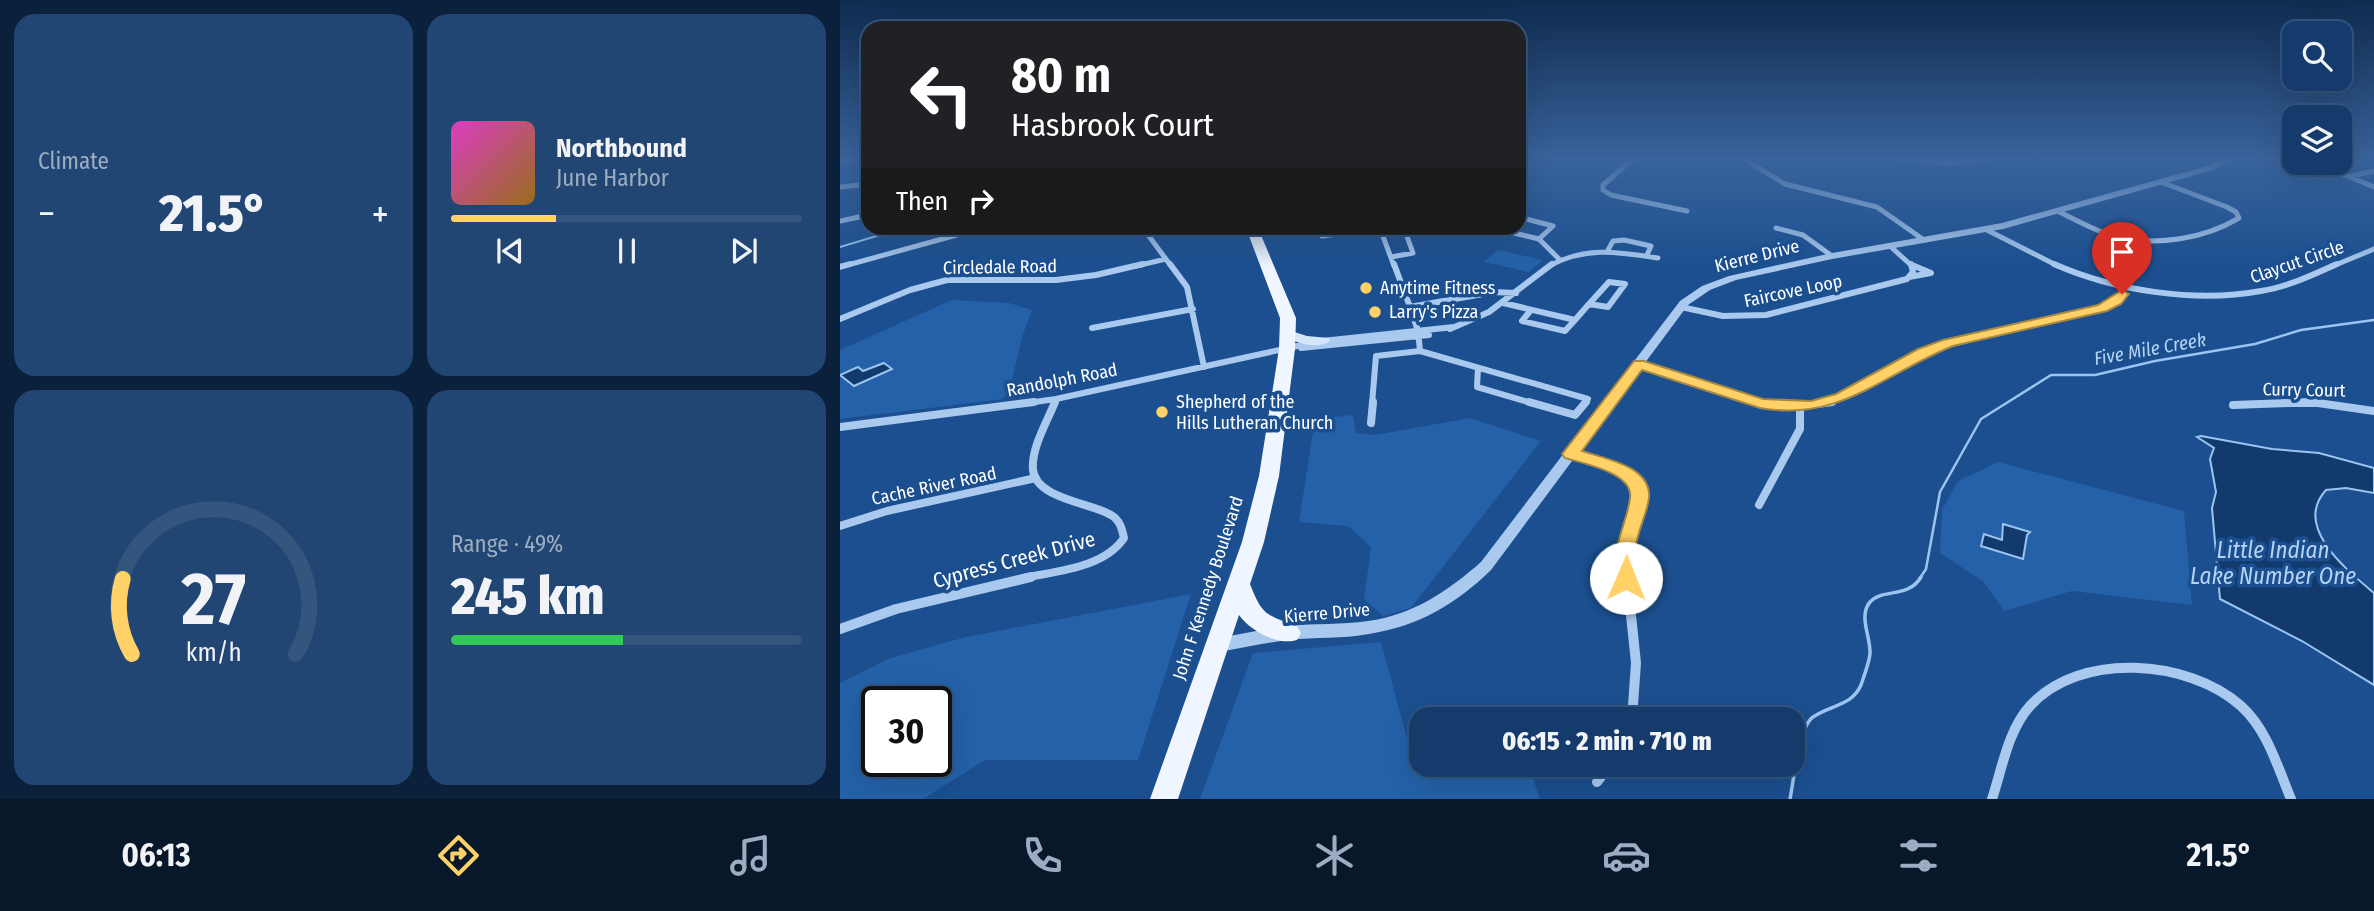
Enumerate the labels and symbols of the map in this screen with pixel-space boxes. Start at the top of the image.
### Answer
pin [2092,222,2152,294]
street label: Kierre Drive [1712,235,1802,277]
street label: Claycut Circle [2247,236,2347,288]
street label: Circledale Road [943,255,1057,279]
street label: Faircove Loop [1742,270,1844,312]
place label: Anytime Fitness [1380,277,1496,299]
marker: Anytime Fitness [1358,280,1374,296]
place label: Larry's Pizza [1389,301,1479,323]
marker: Larry's Pizza [1367,304,1383,320]
water label: Five Mile Creek [2092,328,2208,370]
street label: Randolph Road [1005,358,1119,402]
street label: Curry Court [2262,378,2346,402]
place label: Shepherd of the Hills Lutheran Church [1176,391,1333,434]
marker: Shepherd of the Hills Lutheran Church [1154,404,1170,420]
street label: Cache River Road [870,462,998,510]
street label: John F Kennedy Boulevard [1168,493,1248,683]
street label: Cypress Creek Drive [930,526,1098,594]
water label: Little Indian Lake Number One [2190,536,2356,590]
position arrow [1589,541,1663,615]
street label: Kierre Drive [1283,598,1371,628]
speed limit sign: 30 [861,686,952,777]

